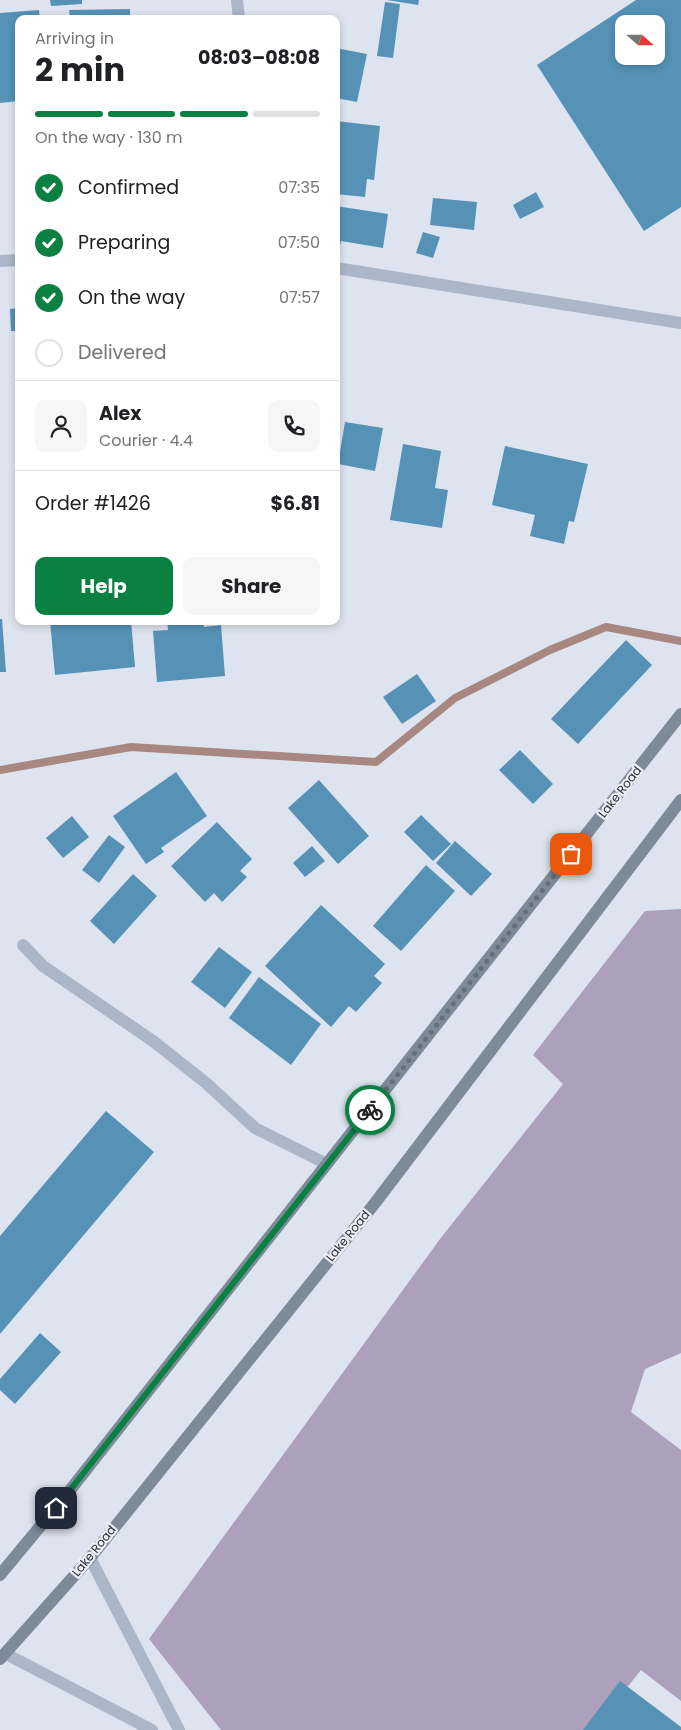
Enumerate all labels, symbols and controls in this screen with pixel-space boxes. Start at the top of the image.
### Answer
north arrow [615,15,665,65]
map controls [615,15,665,65]
text: Arriving in [35,27,114,50]
text: 08:03–08:08 [198,44,320,71]
text: 2 min [35,47,125,92]
text: On the way · 130 m [35,126,183,149]
icon: check [35,174,63,202]
text: Confirmed [78,174,179,201]
text: 07:35 [278,176,320,199]
icon: check [35,229,63,257]
text: Preparing [78,229,170,256]
text: 07:50 [278,231,320,254]
icon: check [35,284,63,312]
text: On the way [78,284,185,311]
text: 07:57 [279,286,320,309]
text: Delivered [78,339,167,366]
button: person [35,400,87,452]
text: Alex [99,400,141,427]
button: phone [268,400,320,452]
text: Courier · 4.4 [99,429,193,452]
text: Order #1426 [35,490,151,517]
text: $6.81 [271,490,320,517]
button: Help [35,557,173,615]
button: Share [183,557,320,615]
street label: Lake Road [594,762,645,821]
pin [550,833,592,875]
icon: bag [557,840,585,868]
courier [345,1085,395,1135]
icon: bike [356,1096,384,1124]
street label: Lake Road [322,1207,374,1265]
pin [35,1487,77,1529]
icon: home [42,1494,70,1522]
street label: Lake Road [68,1522,120,1580]

